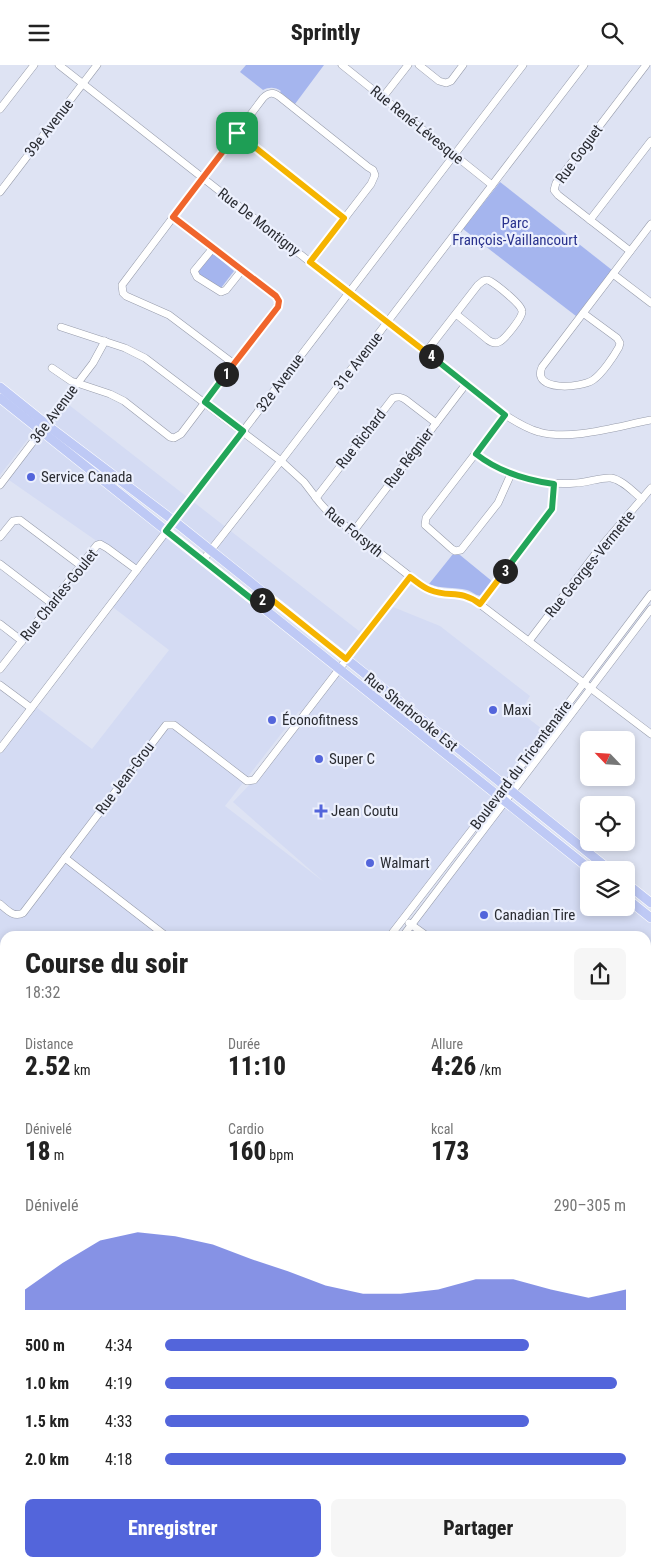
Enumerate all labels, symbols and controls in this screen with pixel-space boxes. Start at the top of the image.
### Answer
icon: menu [25,19,53,47]
icon: search [598,19,626,47]
text: Sprintly [291,20,360,45]
street label: Rue René-Lévesque [367,82,467,168]
street label: 39e Avenue [21,95,77,161]
pin [216,112,258,154]
icon: arrive [223,119,251,147]
street label: Rue Goguet [552,121,606,187]
street label: Rue De Montigny [214,184,304,260]
park label: Parc François-Vaillancourt [452,214,578,249]
street label: 31e Avenue [330,328,386,394]
pin: 4 [418,343,444,369]
text: 4 [428,348,435,364]
street label: 32e Avenue [252,350,308,416]
pin: 1 [214,361,238,387]
text: 1 [223,366,230,382]
street label: 36e Avenue [26,381,82,447]
street label: Rue Richard [332,406,390,472]
street label: Rue Régnier [381,424,438,492]
place label: Service Canada [41,468,133,486]
marker: Service Canada [25,471,37,483]
street label: Rue Forsyth [321,503,387,561]
street label: Rue Georges-Vermette [541,507,639,621]
street label: Rue Charles-Goulet [17,546,101,644]
pin: 3 [492,559,518,583]
text: 3 [502,563,509,579]
pin: 2 [250,587,274,613]
text: 2 [259,592,266,608]
street label: Rue Sherbrooke Est [361,669,461,755]
street label: Boulevard du Tricentenaire [466,697,576,833]
place label: Maxi [503,701,532,719]
marker: Maxi [487,704,499,716]
place label: Éconofitness [282,711,358,729]
marker: Éconofitness [266,714,278,726]
north arrow [580,731,635,786]
map controls [580,731,635,916]
street label: Rue Jean-Grou [92,738,158,818]
place label: Super C [329,750,375,768]
marker: Super C [313,753,325,765]
button: locate [580,796,635,851]
place label: Jean Coutu [331,802,398,820]
marker: Jean Coutu [315,805,327,817]
place label: Walmart [380,854,430,872]
marker: Walmart [364,857,376,869]
button: layers [580,861,635,916]
place label: Canadian Tire [494,906,575,924]
marker: Canadian Tire [478,909,490,921]
text: Course du soir [25,947,188,980]
button: share [574,948,626,1000]
text: 18:32 [25,983,60,1002]
text: Distance [25,1036,73,1052]
text: Durée [228,1036,260,1052]
text: Allure [431,1036,463,1052]
text: 2.52 [25,1052,71,1081]
text: 11:10 [228,1052,286,1081]
text: 4:26 [431,1052,476,1081]
text: km [71,1062,91,1078]
text: /km [476,1062,501,1078]
text: Dénivelé [25,1121,72,1137]
text: Cardio [228,1121,264,1137]
text: kcal [431,1121,454,1137]
text: 18 [25,1137,50,1166]
text: 160 [228,1137,266,1166]
text: 173 [431,1137,469,1166]
text: m [50,1147,64,1163]
text: bpm [266,1147,294,1163]
text: Dénivelé [25,1196,78,1215]
text: 290–305 m [554,1196,626,1215]
text: 500 m [25,1336,65,1355]
text: 4:34 [105,1336,132,1355]
text: 1.0 km [25,1374,69,1393]
text: 4:19 [105,1374,132,1393]
text: 1.5 km [25,1412,69,1431]
text: 4:33 [105,1412,132,1431]
text: 2.0 km [25,1450,69,1469]
text: 4:18 [105,1450,132,1469]
button: Enregistrer [25,1499,321,1557]
button: Partager [331,1499,626,1557]

